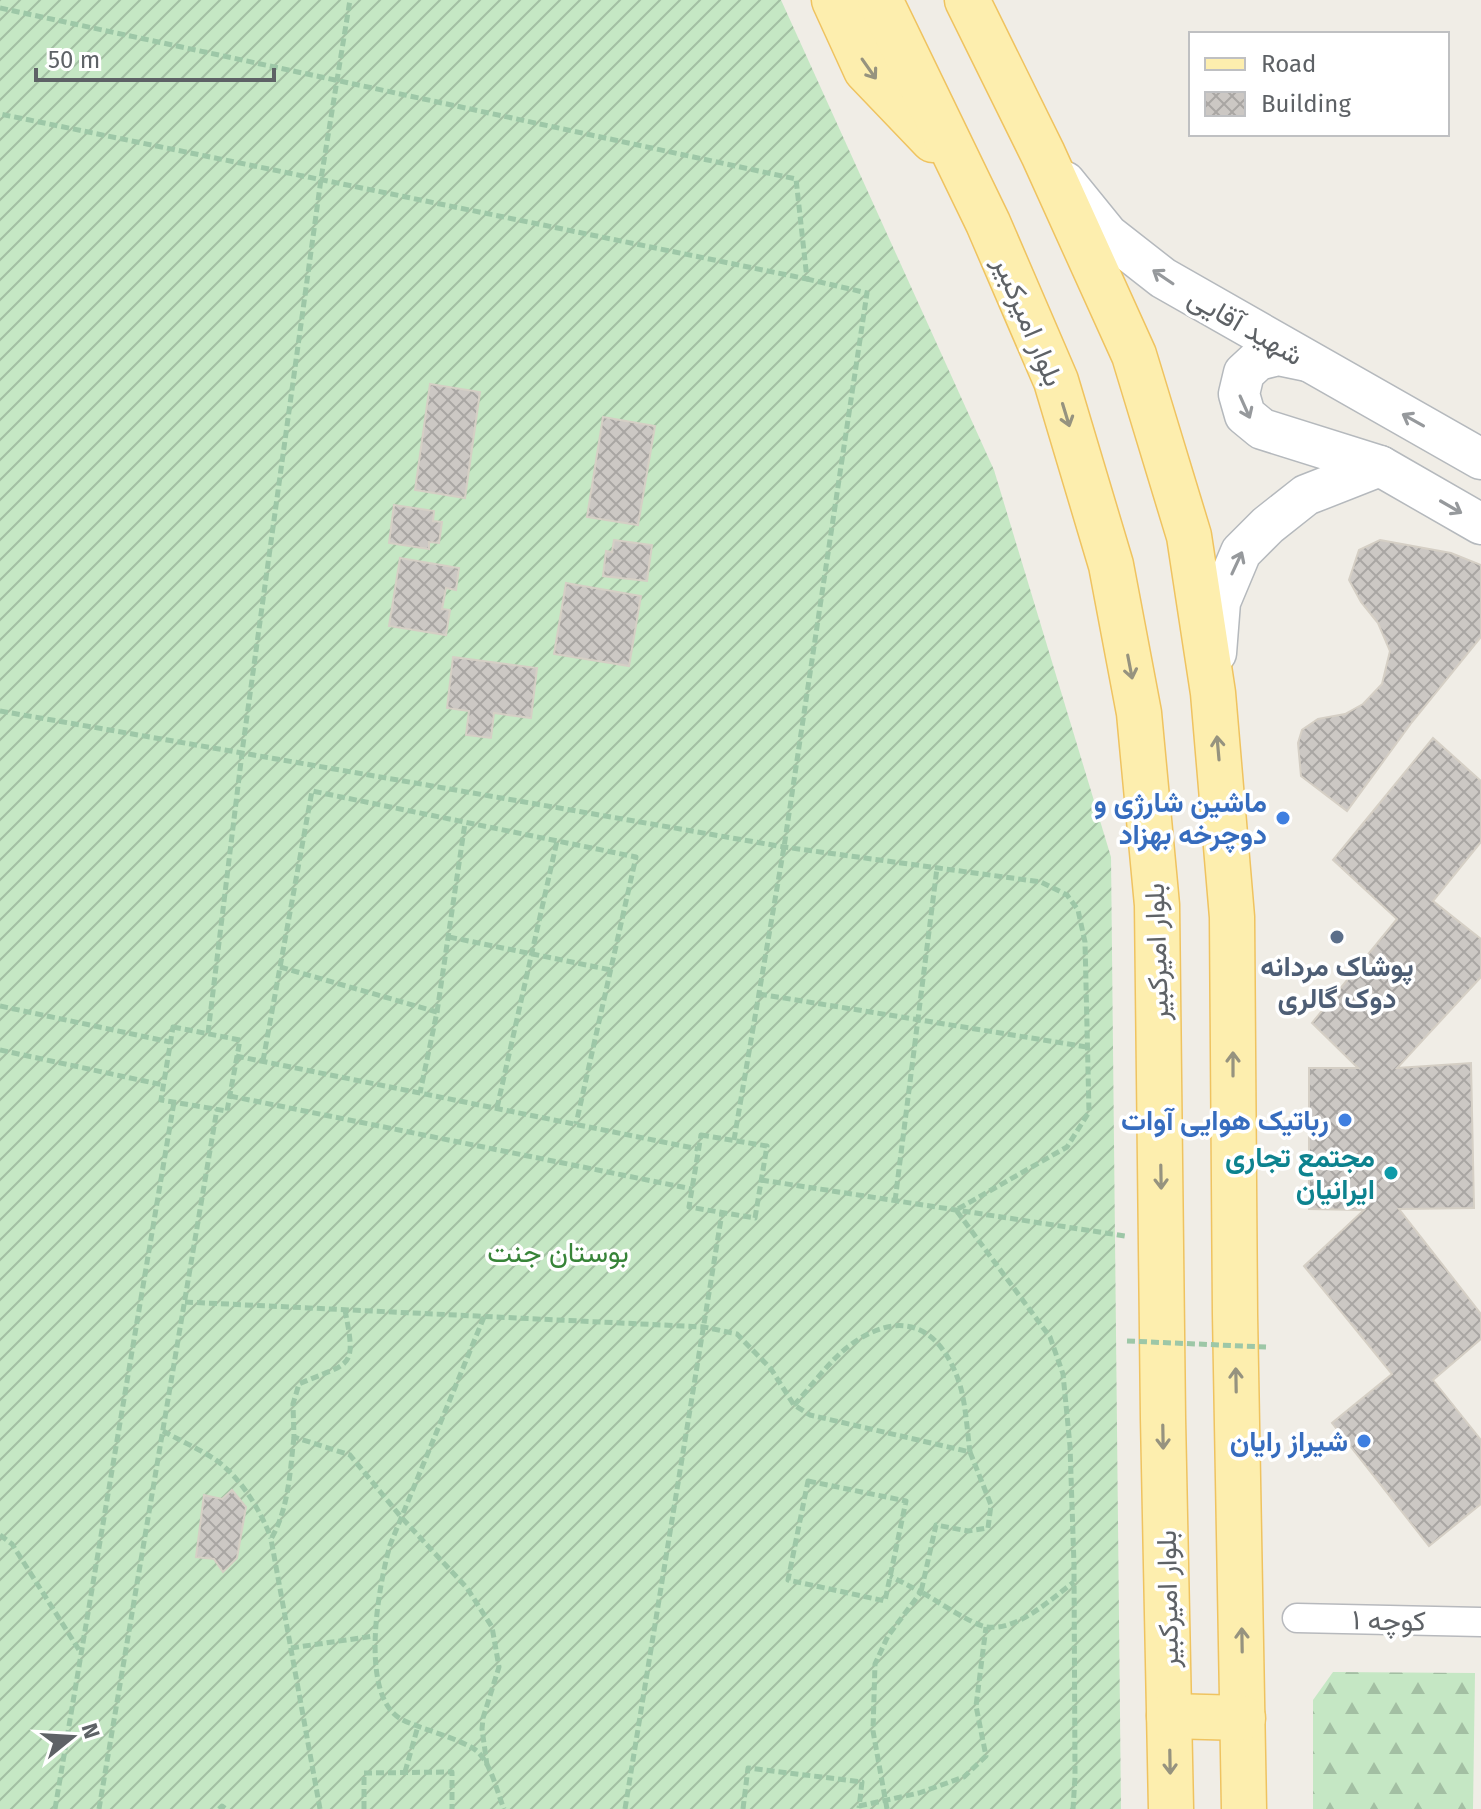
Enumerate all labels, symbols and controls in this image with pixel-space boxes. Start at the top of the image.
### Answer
scale bar [36,32,274,82]
legend [1189,32,1449,136]
text: 50 m [48,46,100,74]
text: Road [1261,50,1316,78]
one-way arrow [861,58,877,80]
text: Building [1261,90,1351,118]
street label: بلوار امیرکبیر [985,250,1071,392]
one-way arrow [1153,269,1175,285]
street label: شهید آقایی [1182,280,1309,373]
one-way arrow [1238,394,1253,418]
one-way arrow [1059,402,1074,428]
one-way arrow [1402,412,1425,428]
one-way arrow [1439,499,1462,515]
one-way arrow [1230,551,1245,576]
one-way arrow [1124,654,1139,679]
one-way arrow [1210,735,1225,762]
place label: ماشین شارژی و دوچرخه بهزاد [1094,786,1267,854]
marker: ماشین شارژی و دوچرخه بهزاد [1274,809,1292,827]
street label: بلوار امیرکبیر [1138,882,1176,1022]
marker: پوشاک مردانه دوک گالری [1328,928,1346,946]
place label: پوشاک مردانه دوک گالری [1260,950,1414,1016]
one-way arrow [1225,1051,1241,1078]
place label: رباتیک هوایی آوات [1121,1104,1329,1138]
marker: رباتیک هوایی آوات [1336,1111,1354,1129]
place label: مجتمع تجاری ایرانیان [1225,1141,1375,1207]
one-way arrow [1153,1163,1169,1190]
marker: مجتمع تجاری ایرانیان [1382,1164,1400,1182]
park label: بوستان جنت [487,1236,629,1270]
one-way arrow [1229,1367,1244,1394]
one-way arrow [1155,1423,1171,1450]
place label: شیراز رایان [1230,1425,1348,1459]
marker: شیراز رایان [1355,1432,1373,1450]
street label: بلوار امیرکبیر [1150,1530,1186,1669]
street label: کوچه ۱ [1352,1603,1426,1640]
one-way arrow [1234,1627,1250,1654]
north arrow [32,1697,112,1777]
text: N [75,1720,106,1742]
one-way arrow [1162,1748,1178,1775]

